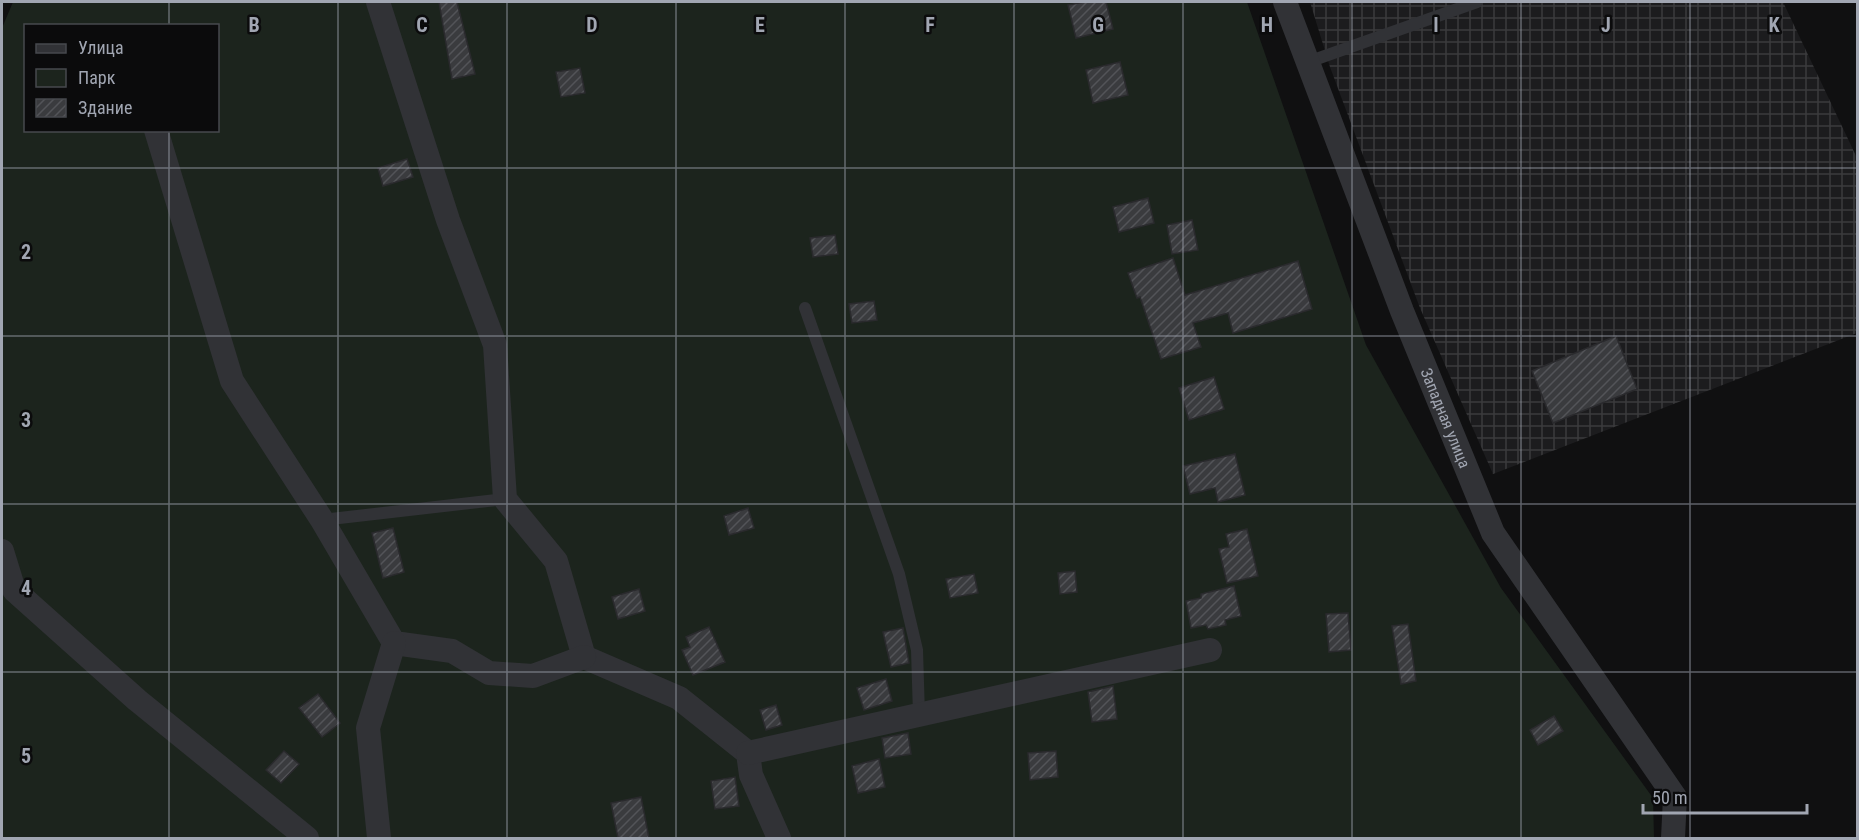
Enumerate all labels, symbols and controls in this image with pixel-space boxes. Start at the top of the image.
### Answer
text: B [248,13,260,37]
text: C [416,13,428,37]
text: D [586,13,598,37]
text: E [755,13,765,37]
text: F [925,13,935,37]
text: G [1092,13,1104,37]
text: H [1261,13,1273,37]
text: I [1433,13,1439,37]
text: J [1601,13,1611,37]
text: K [1768,13,1780,37]
legend [24,24,219,132]
text: Улица [78,37,124,58]
text: Парк [78,67,116,88]
text: Здание [78,97,132,118]
text: 2 [21,240,31,264]
street label: Западная улица [1416,365,1474,471]
text: 3 [21,408,31,432]
text: 4 [21,576,31,600]
text: 5 [21,744,31,768]
scale bar [1643,777,1806,815]
text: 50 m [1652,787,1687,808]

